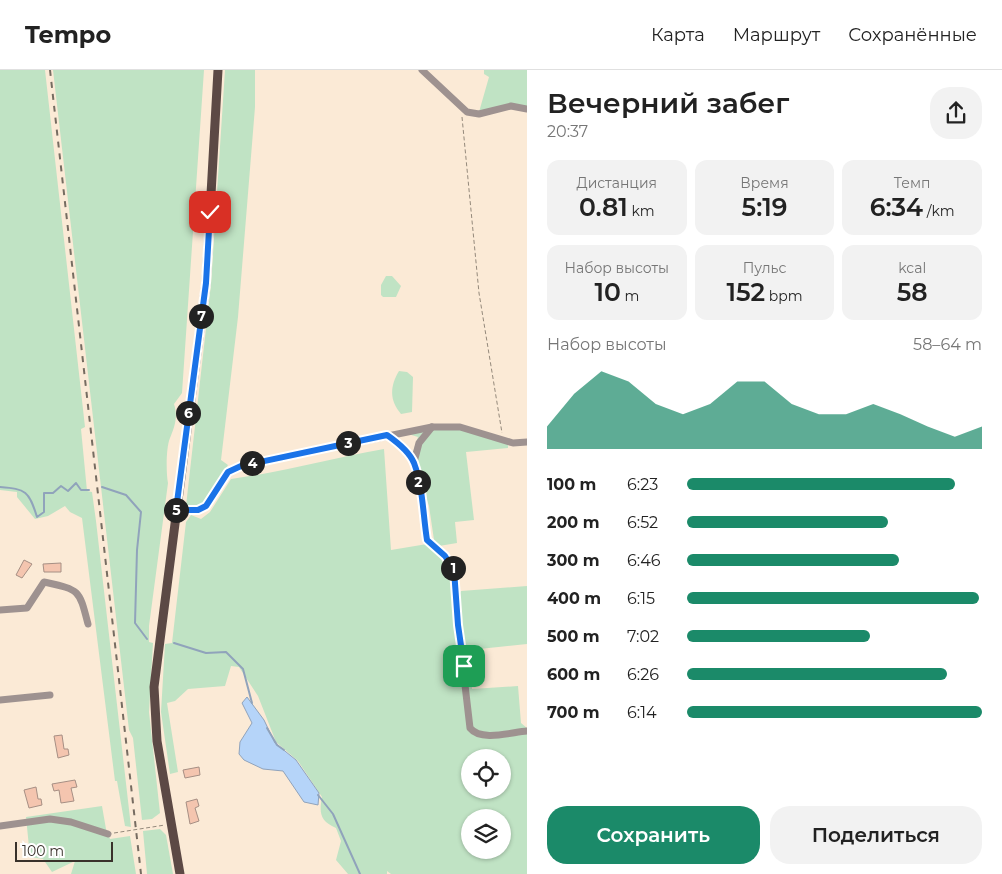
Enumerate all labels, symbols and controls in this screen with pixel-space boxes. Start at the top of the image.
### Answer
text: Tempo [25,20,111,49]
text: Карта [651,24,705,46]
text: Маршрут [733,24,820,46]
text: Сохранённые [848,24,977,46]
text: Вечерний забег [547,86,789,120]
button: share [930,87,982,139]
text: 20:37 [547,122,588,141]
text: Дистанция [577,174,657,192]
text: Время [740,174,789,192]
text: Темп [894,174,930,192]
pin [189,191,231,233]
text: 0.81 [579,192,628,222]
text: 5:19 [742,192,787,222]
text: 6:34 [870,192,923,222]
icon: check [196,198,224,226]
text: km [628,202,655,220]
text: /km [923,202,955,220]
text: Набор высоты [565,259,669,277]
text: Пульс [743,259,786,277]
text: kcal [898,259,926,277]
text: 10 [594,277,621,307]
text: 152 [726,277,765,307]
text: 58 [897,277,928,307]
text: m [621,287,639,305]
text: bpm [765,287,803,305]
pin: 7 [188,304,214,328]
text: 7 [197,307,206,325]
text: Набор высоты [547,335,667,354]
text: 58–64 m [913,335,982,354]
pin: 6 [176,400,200,426]
text: 6 [184,404,193,422]
pin: 3 [336,430,360,456]
text: 3 [344,434,353,452]
pin: 4 [240,450,264,476]
text: 4 [248,454,257,472]
pin: 2 [406,470,430,494]
text: 2 [414,473,423,491]
text: 100 m [547,475,596,494]
text: 6:23 [627,475,658,494]
pin: 5 [164,498,188,522]
text: 5 [172,501,181,519]
text: 200 m [547,513,599,532]
text: 6:52 [627,513,658,532]
text: 300 m [547,551,600,570]
text: 6:46 [627,551,660,570]
pin: 1 [440,556,466,580]
text: 1 [451,559,456,577]
text: 400 m [547,589,601,608]
text: 6:15 [627,589,655,608]
text: 500 m [547,627,600,646]
text: 7:02 [627,627,659,646]
pin [443,645,485,687]
icon: arrive [450,652,478,680]
text: 600 m [547,665,600,684]
text: 6:26 [627,665,659,684]
text: 700 m [547,703,600,722]
text: 6:14 [627,703,657,722]
map controls [461,749,511,859]
button: locate [461,749,511,799]
button: Сохранить [547,806,760,864]
button: Поделиться [770,806,982,864]
button: layers [461,809,511,859]
scale bar [15,839,112,862]
text: 100 m [22,842,64,860]

